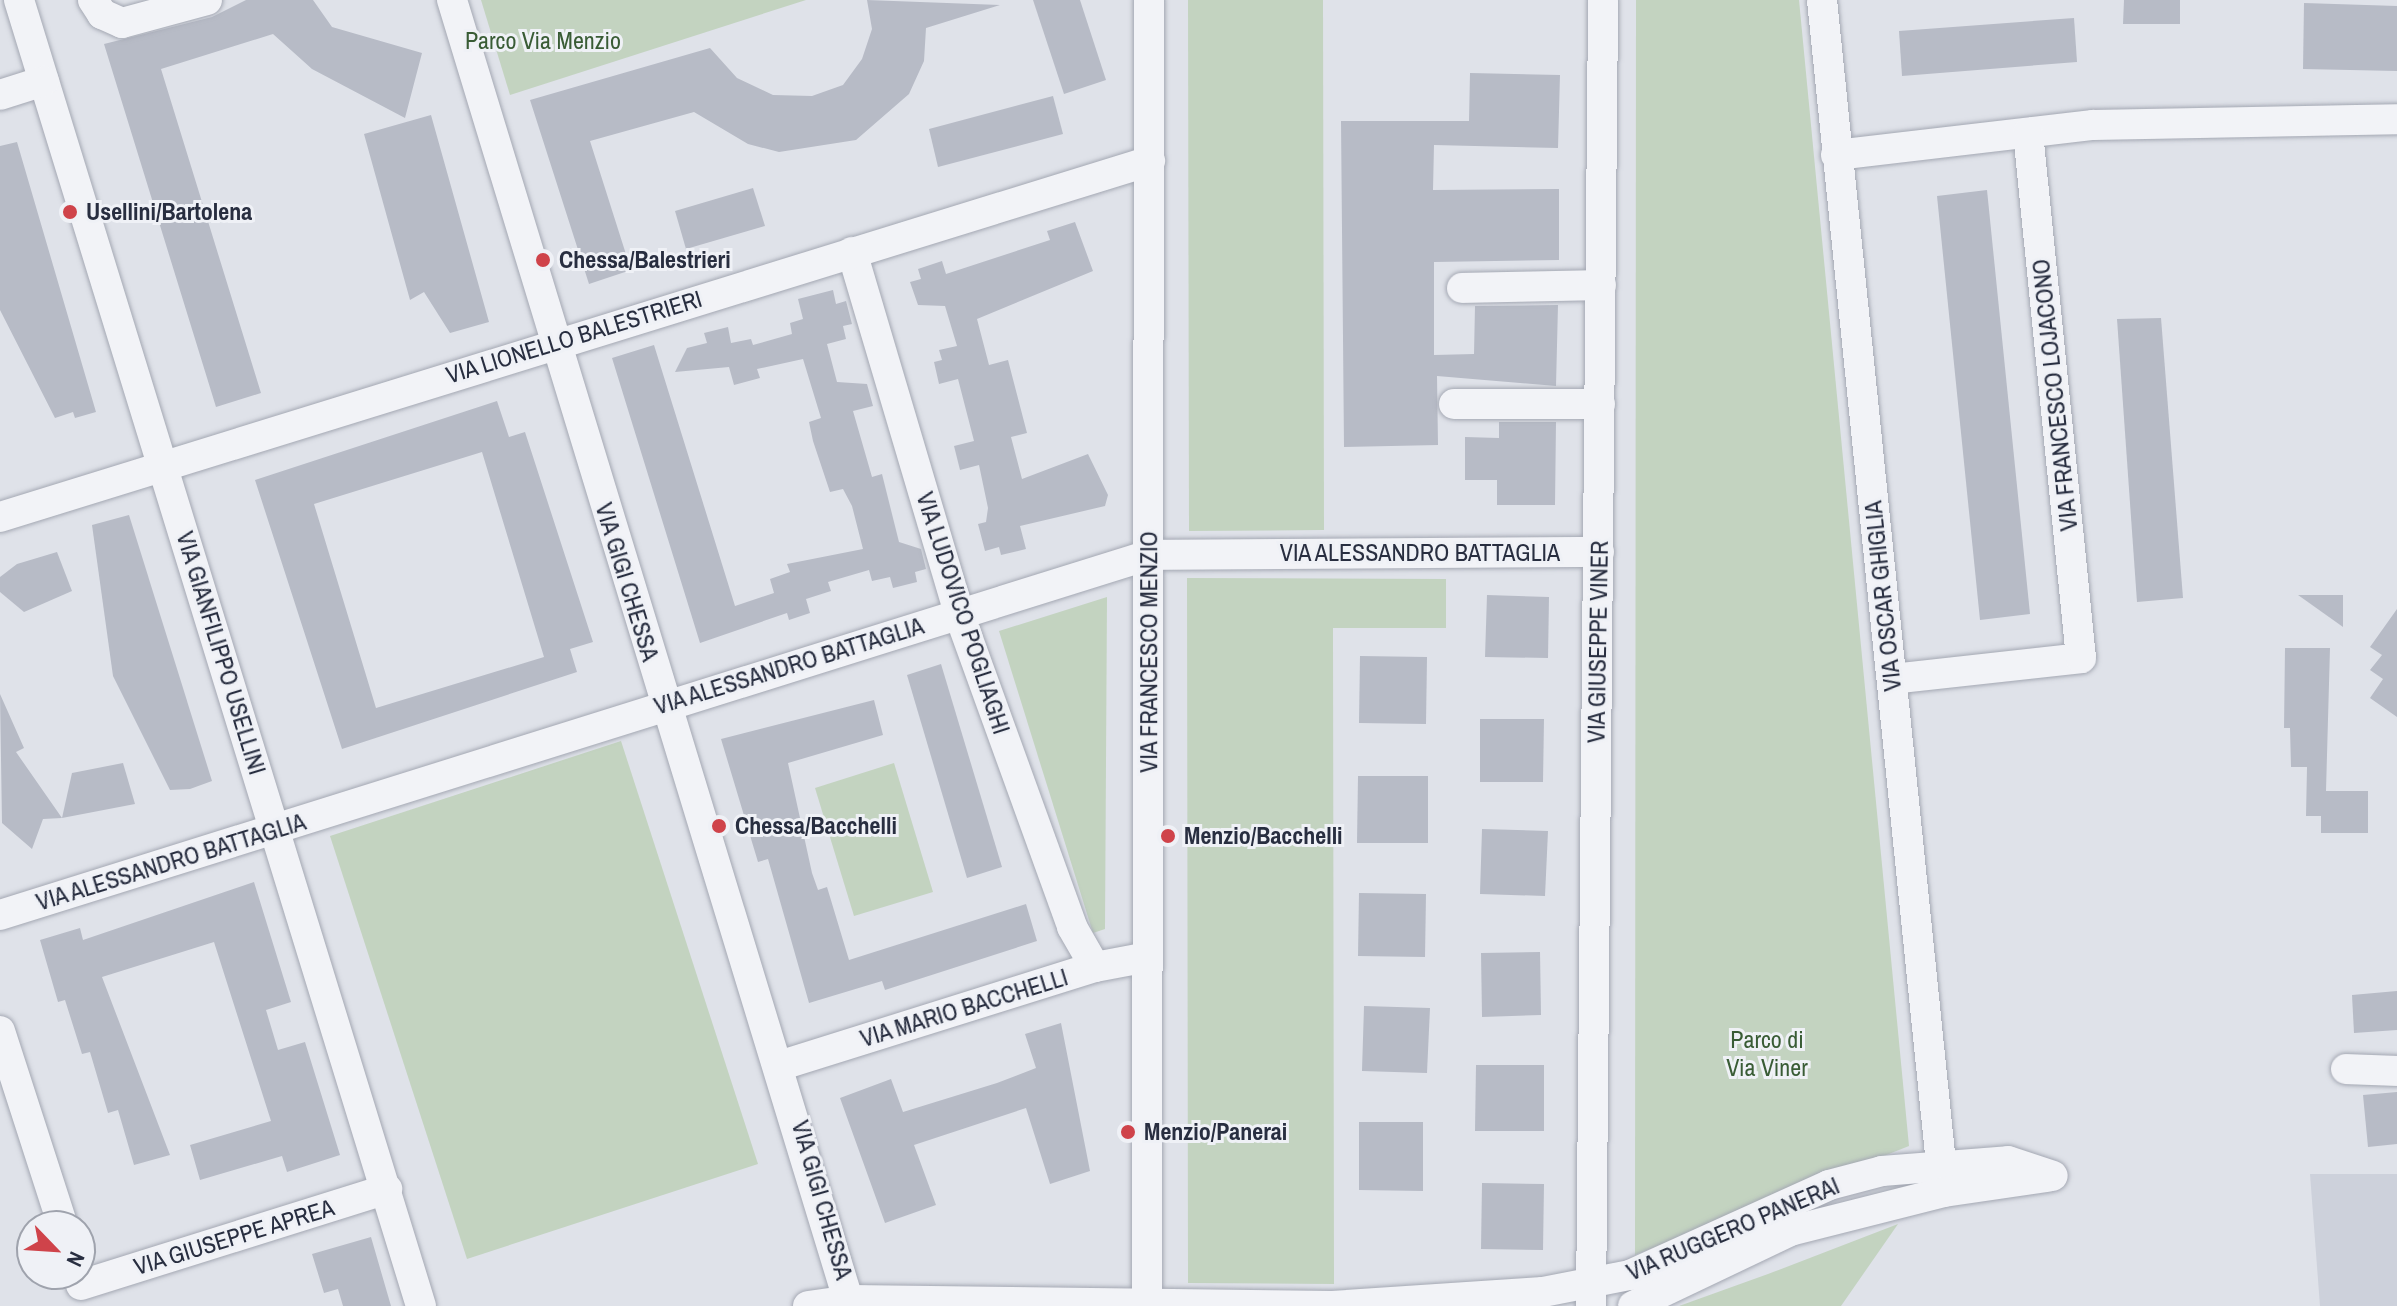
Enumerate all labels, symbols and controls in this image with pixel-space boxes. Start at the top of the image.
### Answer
park label: Parco Via Menzio [465,27,621,55]
place label: Usellini/Bartolena [86,198,252,226]
marker: Usellini/Bartolena [61,203,79,221]
place label: Chessa/Balestrieri [559,246,731,274]
marker: Chessa/Balestrieri [534,251,552,269]
street label: VIA FRANCESCO LOJACONO [2026,257,2084,533]
street label: VIA LIONELLO BALESTRIERI [442,284,706,390]
street label: VIA LUDOVICO POGLIAGHI [910,488,1016,738]
street label: VIA GIGI CHESSA [589,499,665,665]
street label: VIA OSCAR GHIGLIA [1859,499,1907,693]
street label: VIA GIANFILIPPO USELLINI [170,527,272,779]
street label: VIA FRANCESCO MENZIO [1135,531,1163,773]
street label: VIA ALESSANDRO BATTAGLIA [1279,539,1561,567]
street label: VIA GIUSEPPE VINER [1582,540,1614,744]
street label: VIA ALESSANDRO BATTAGLIA [650,611,928,721]
street label: VIA ALESSANDRO BATTAGLIA [32,807,310,917]
place label: Chessa/Bacchelli [735,812,897,840]
marker: Chessa/Bacchelli [710,817,728,835]
place label: Menzio/Bacchelli [1184,822,1343,850]
marker: Menzio/Bacchelli [1159,827,1177,845]
street label: VIA MARIO BACCHELLI [856,963,1072,1053]
park label: Parco di Via Viner [1726,1026,1808,1082]
street label: VIA GIGI CHESSA [785,1117,859,1283]
place label: Menzio/Panerai [1144,1118,1287,1146]
marker: Menzio/Panerai [1119,1123,1137,1141]
street label: VIA RUGGERO PANERAI [1622,1171,1844,1287]
street label: VIA GIUSEPPE APREA [129,1193,339,1281]
north arrow [16,1210,96,1290]
text: N [60,1247,92,1272]

